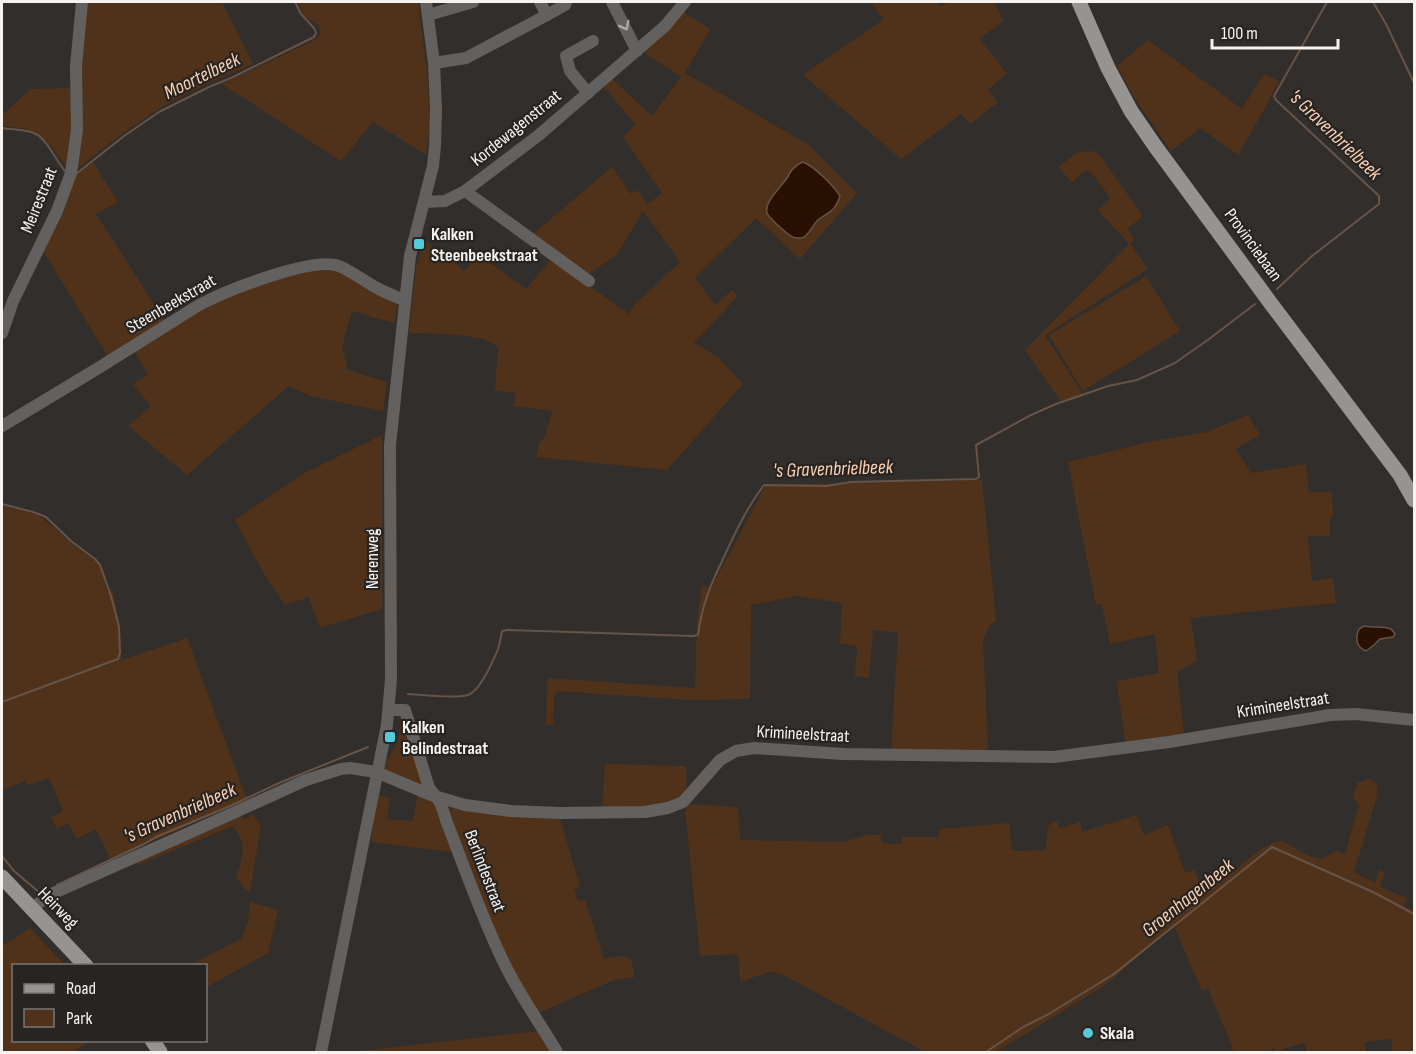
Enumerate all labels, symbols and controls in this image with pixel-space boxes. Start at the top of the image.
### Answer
scale bar [1212,12,1338,50]
one-way arrow [618,20,629,30]
text: 100 m [1221,23,1258,44]
water label: Moortelbeek [160,47,245,105]
street label: Kordewagenstraat [467,85,566,171]
water label: 's Gravenbrielbeek [1284,85,1387,186]
street label: Meirestraat [16,163,62,236]
street label: Provinciebaan [1220,205,1286,285]
place label: Kalken Steenbeekstraat [431,224,538,266]
marker: Kalken Steenbeekstraat [412,237,426,251]
street label: Steenbeekstraat [122,270,220,338]
water label: 's Gravenbrielbeek [773,455,894,483]
street label: Nerenweg [362,529,383,589]
street label: Krimineelstraat [1235,687,1331,723]
place label: Kalken Belindestraat [402,717,488,759]
street label: Krimineelstraat [756,721,851,747]
marker: Kalken Belindestraat [383,730,397,744]
water label: 's Gravenbrielbeek [120,777,240,848]
street label: Berlindestraat [460,827,510,915]
water label: Groenhagenbeek [1137,853,1239,942]
street label: Heirweg [33,883,83,933]
legend [12,964,207,1042]
text: Road [66,978,96,999]
text: Park [66,1008,92,1029]
place label: Skala [1100,1023,1134,1044]
marker: Skala [1081,1026,1095,1040]

